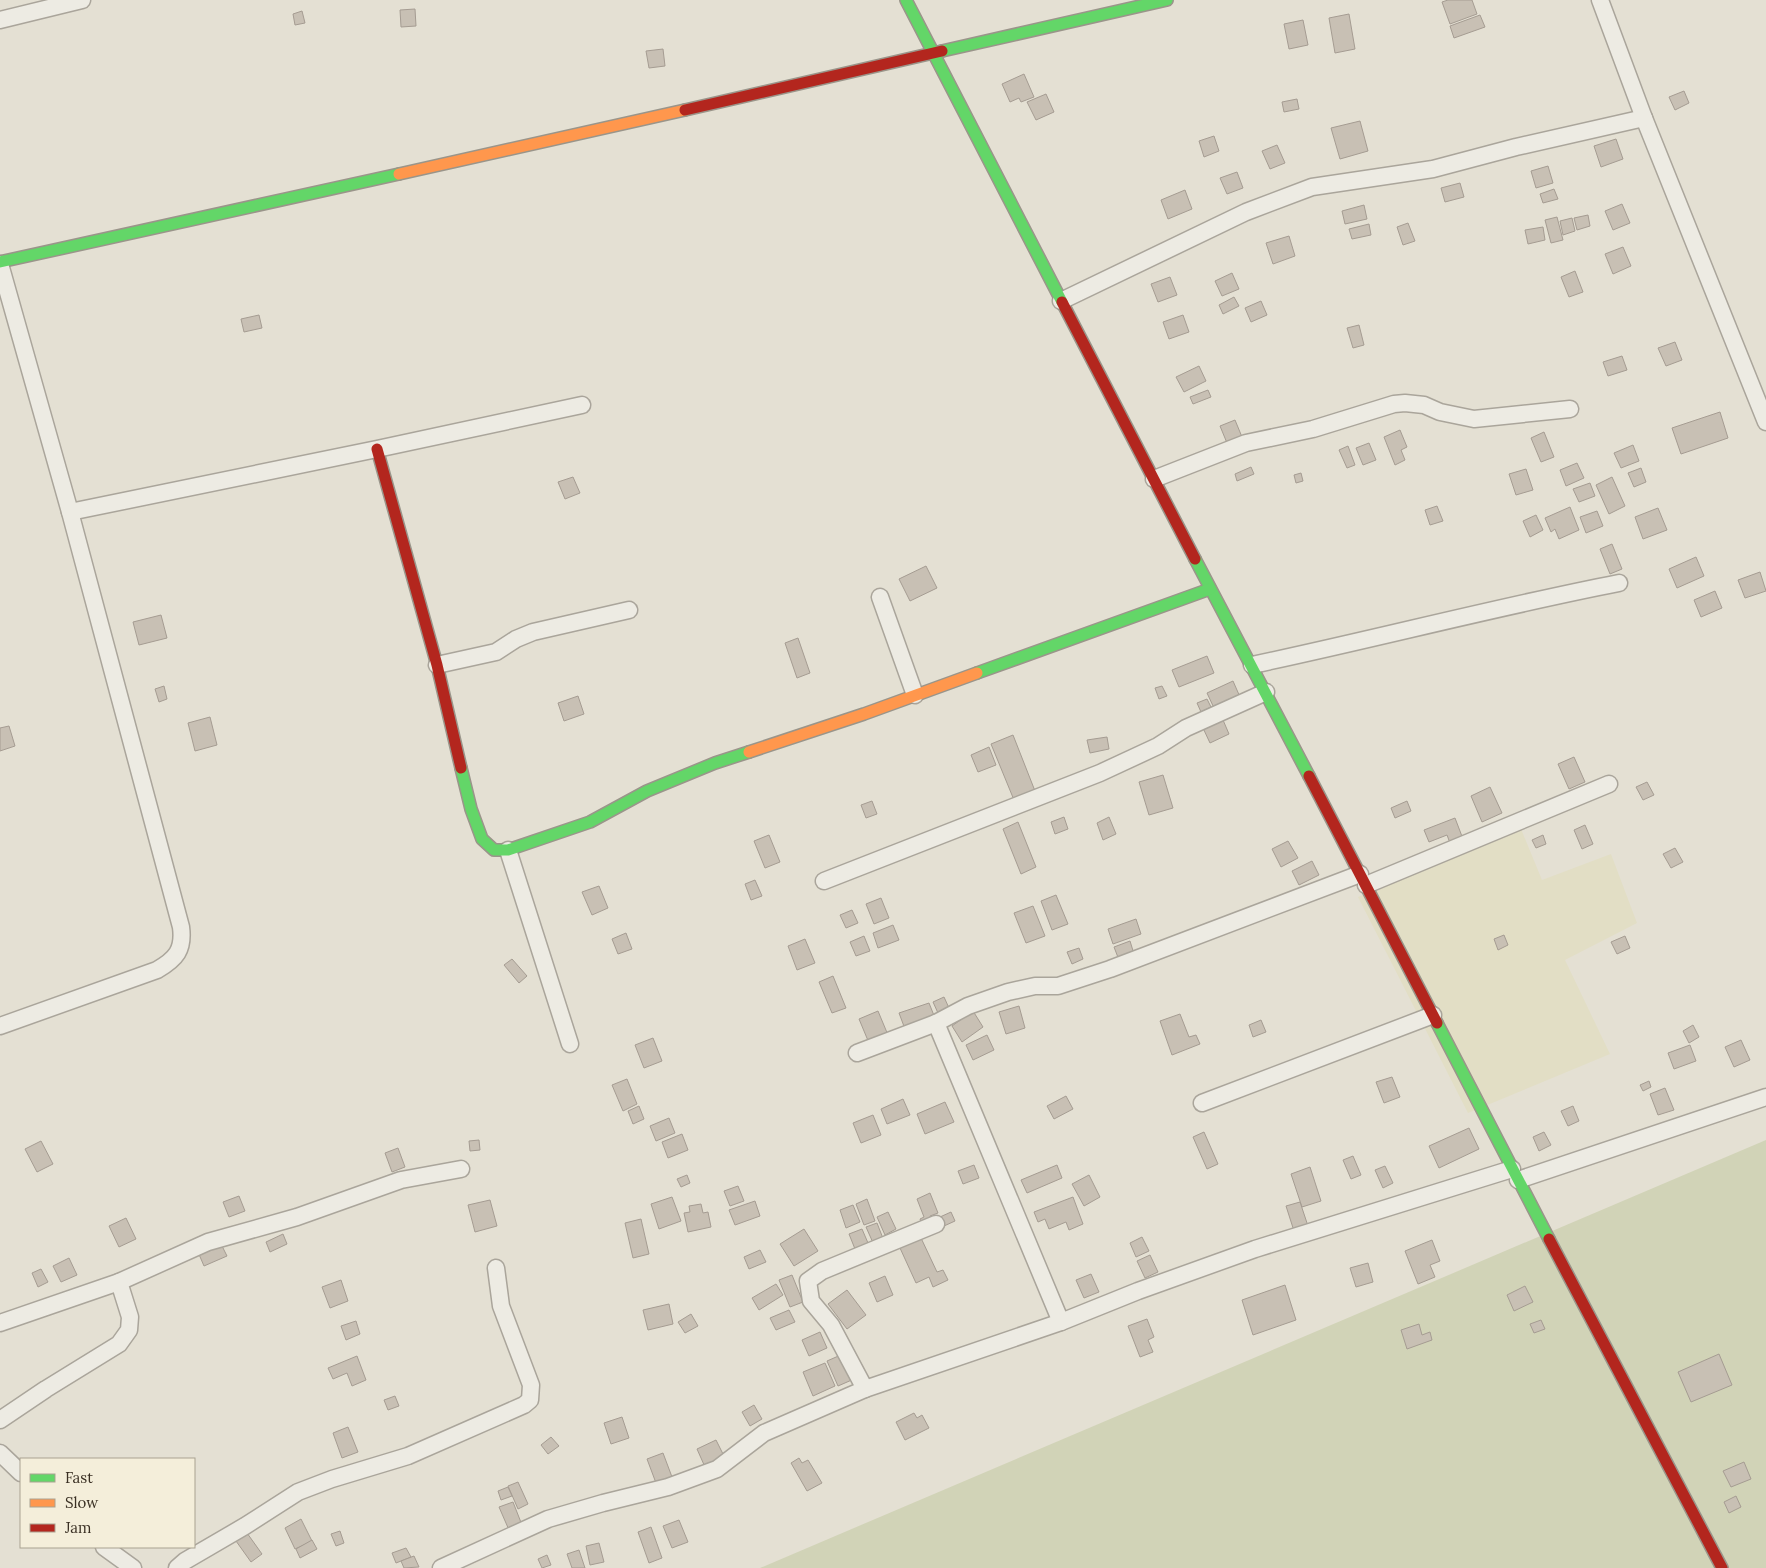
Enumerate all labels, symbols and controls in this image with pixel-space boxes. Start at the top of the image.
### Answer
legend [20,1458,195,1548]
text: Fast [65,1468,93,1487]
text: Slow [65,1493,98,1512]
text: Jam [64,1518,92,1537]

